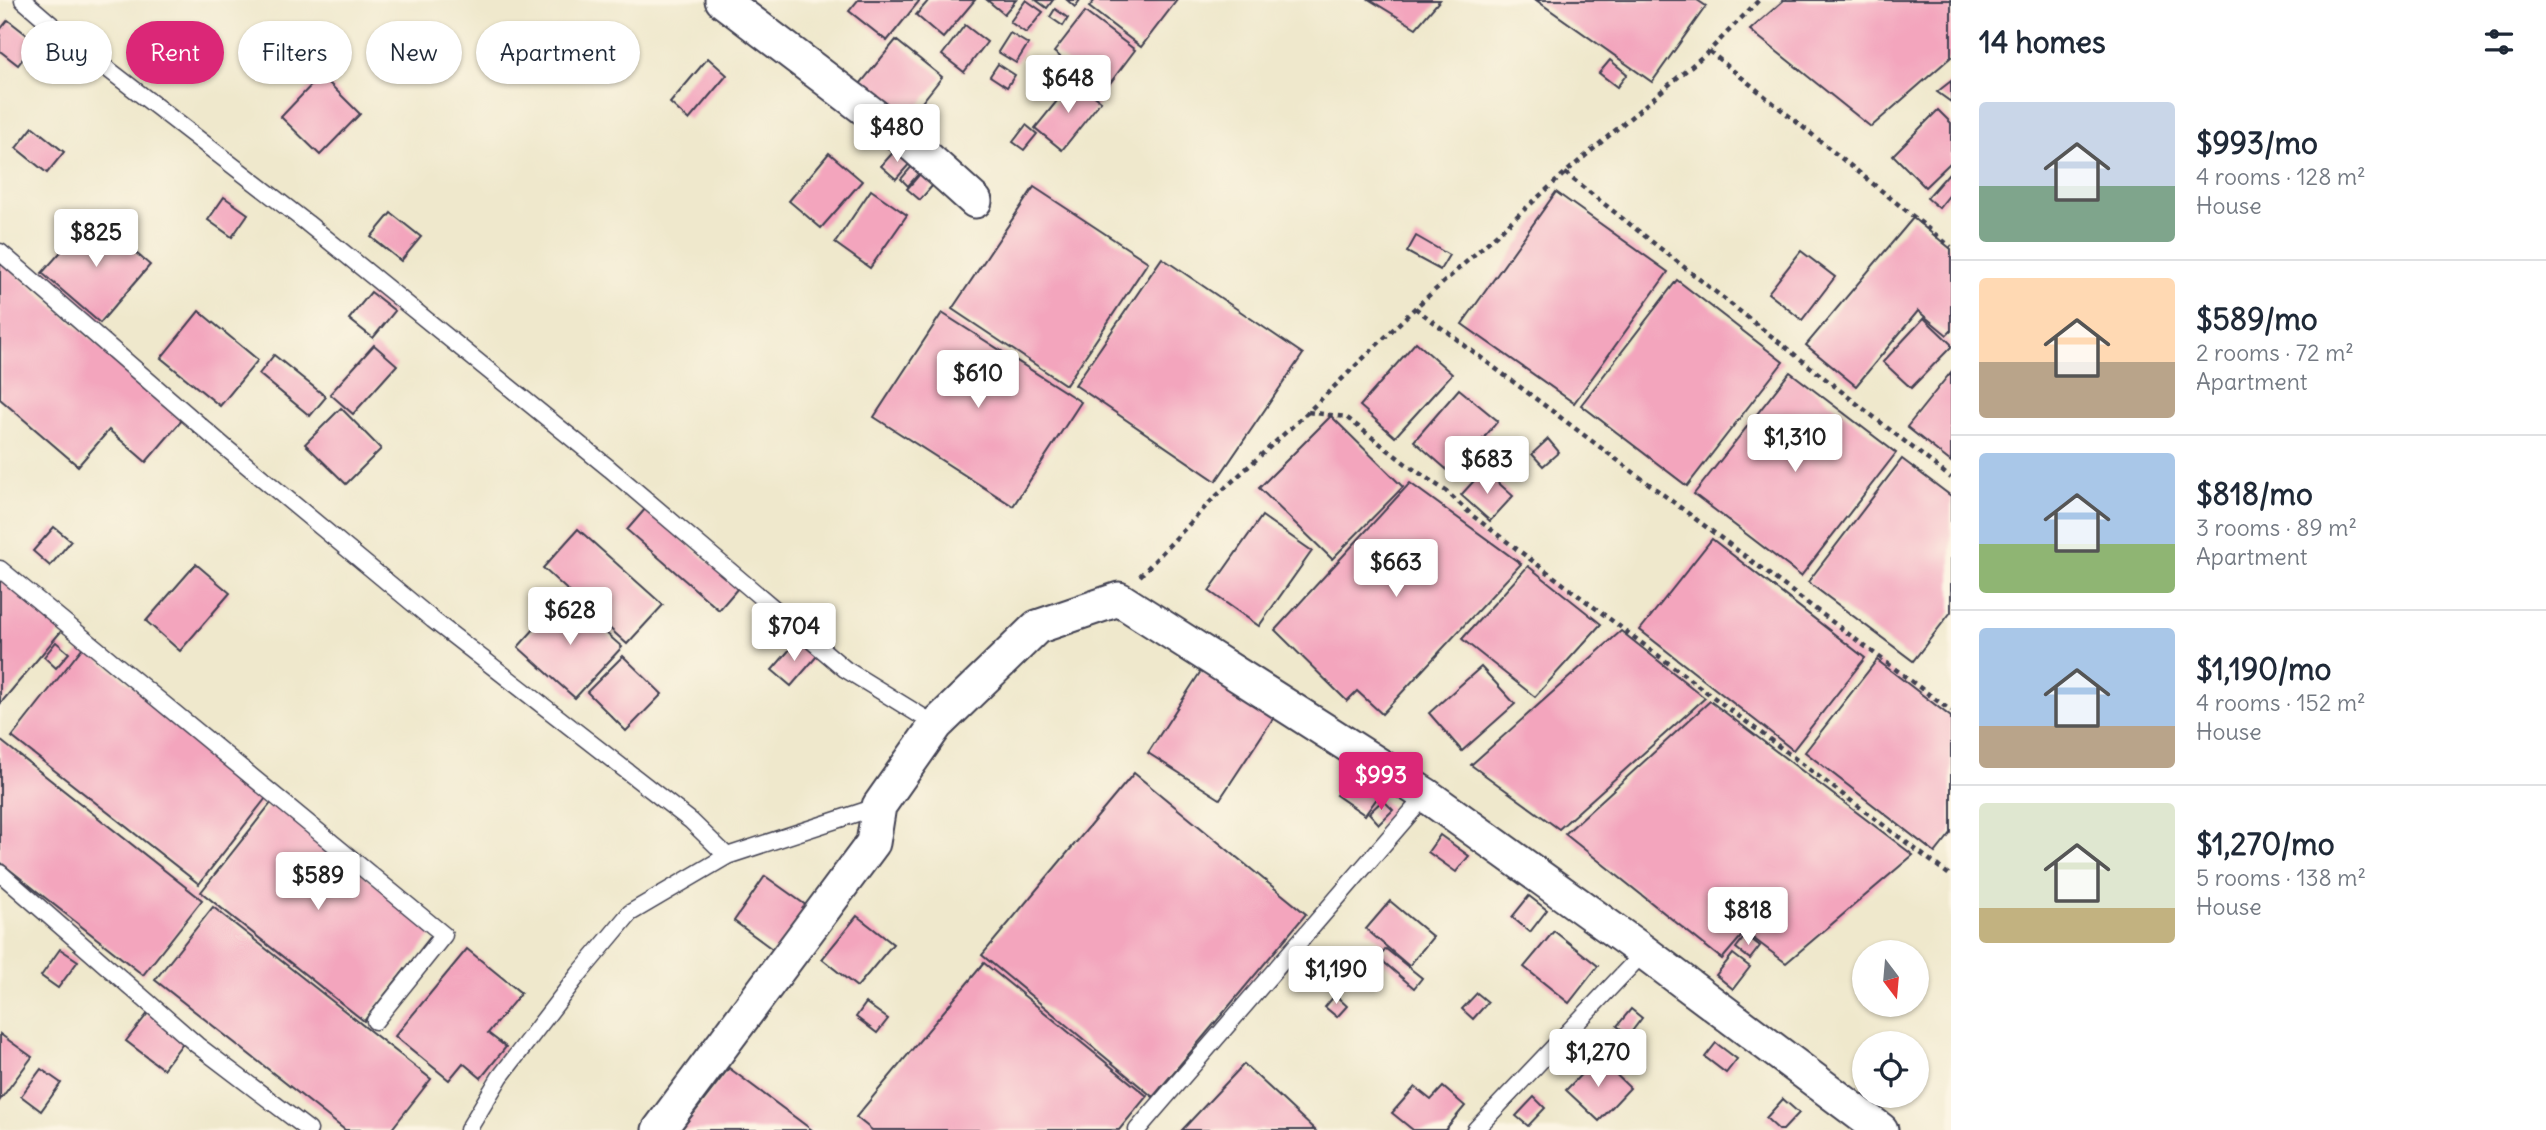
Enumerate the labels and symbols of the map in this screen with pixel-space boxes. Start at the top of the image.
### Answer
pin: $648 [1027,55,1109,115]
pin: $480 [856,104,938,164]
pin: $825 [55,210,137,269]
pin: $610 [937,350,1019,410]
pin: $1,310 [1738,414,1852,474]
pin: $683 [1446,436,1528,496]
pin: $663 [1355,540,1437,599]
pin: $628 [529,588,611,647]
pin: $704 [753,604,835,663]
pin: $993 [1340,752,1422,812]
pin: $589 [277,852,359,912]
pin: $818 [1707,888,1789,947]
north arrow [1852,940,1928,1017]
pin: $1,190 [1279,946,1393,1006]
pin: $1,270 [1541,1030,1655,1089]

